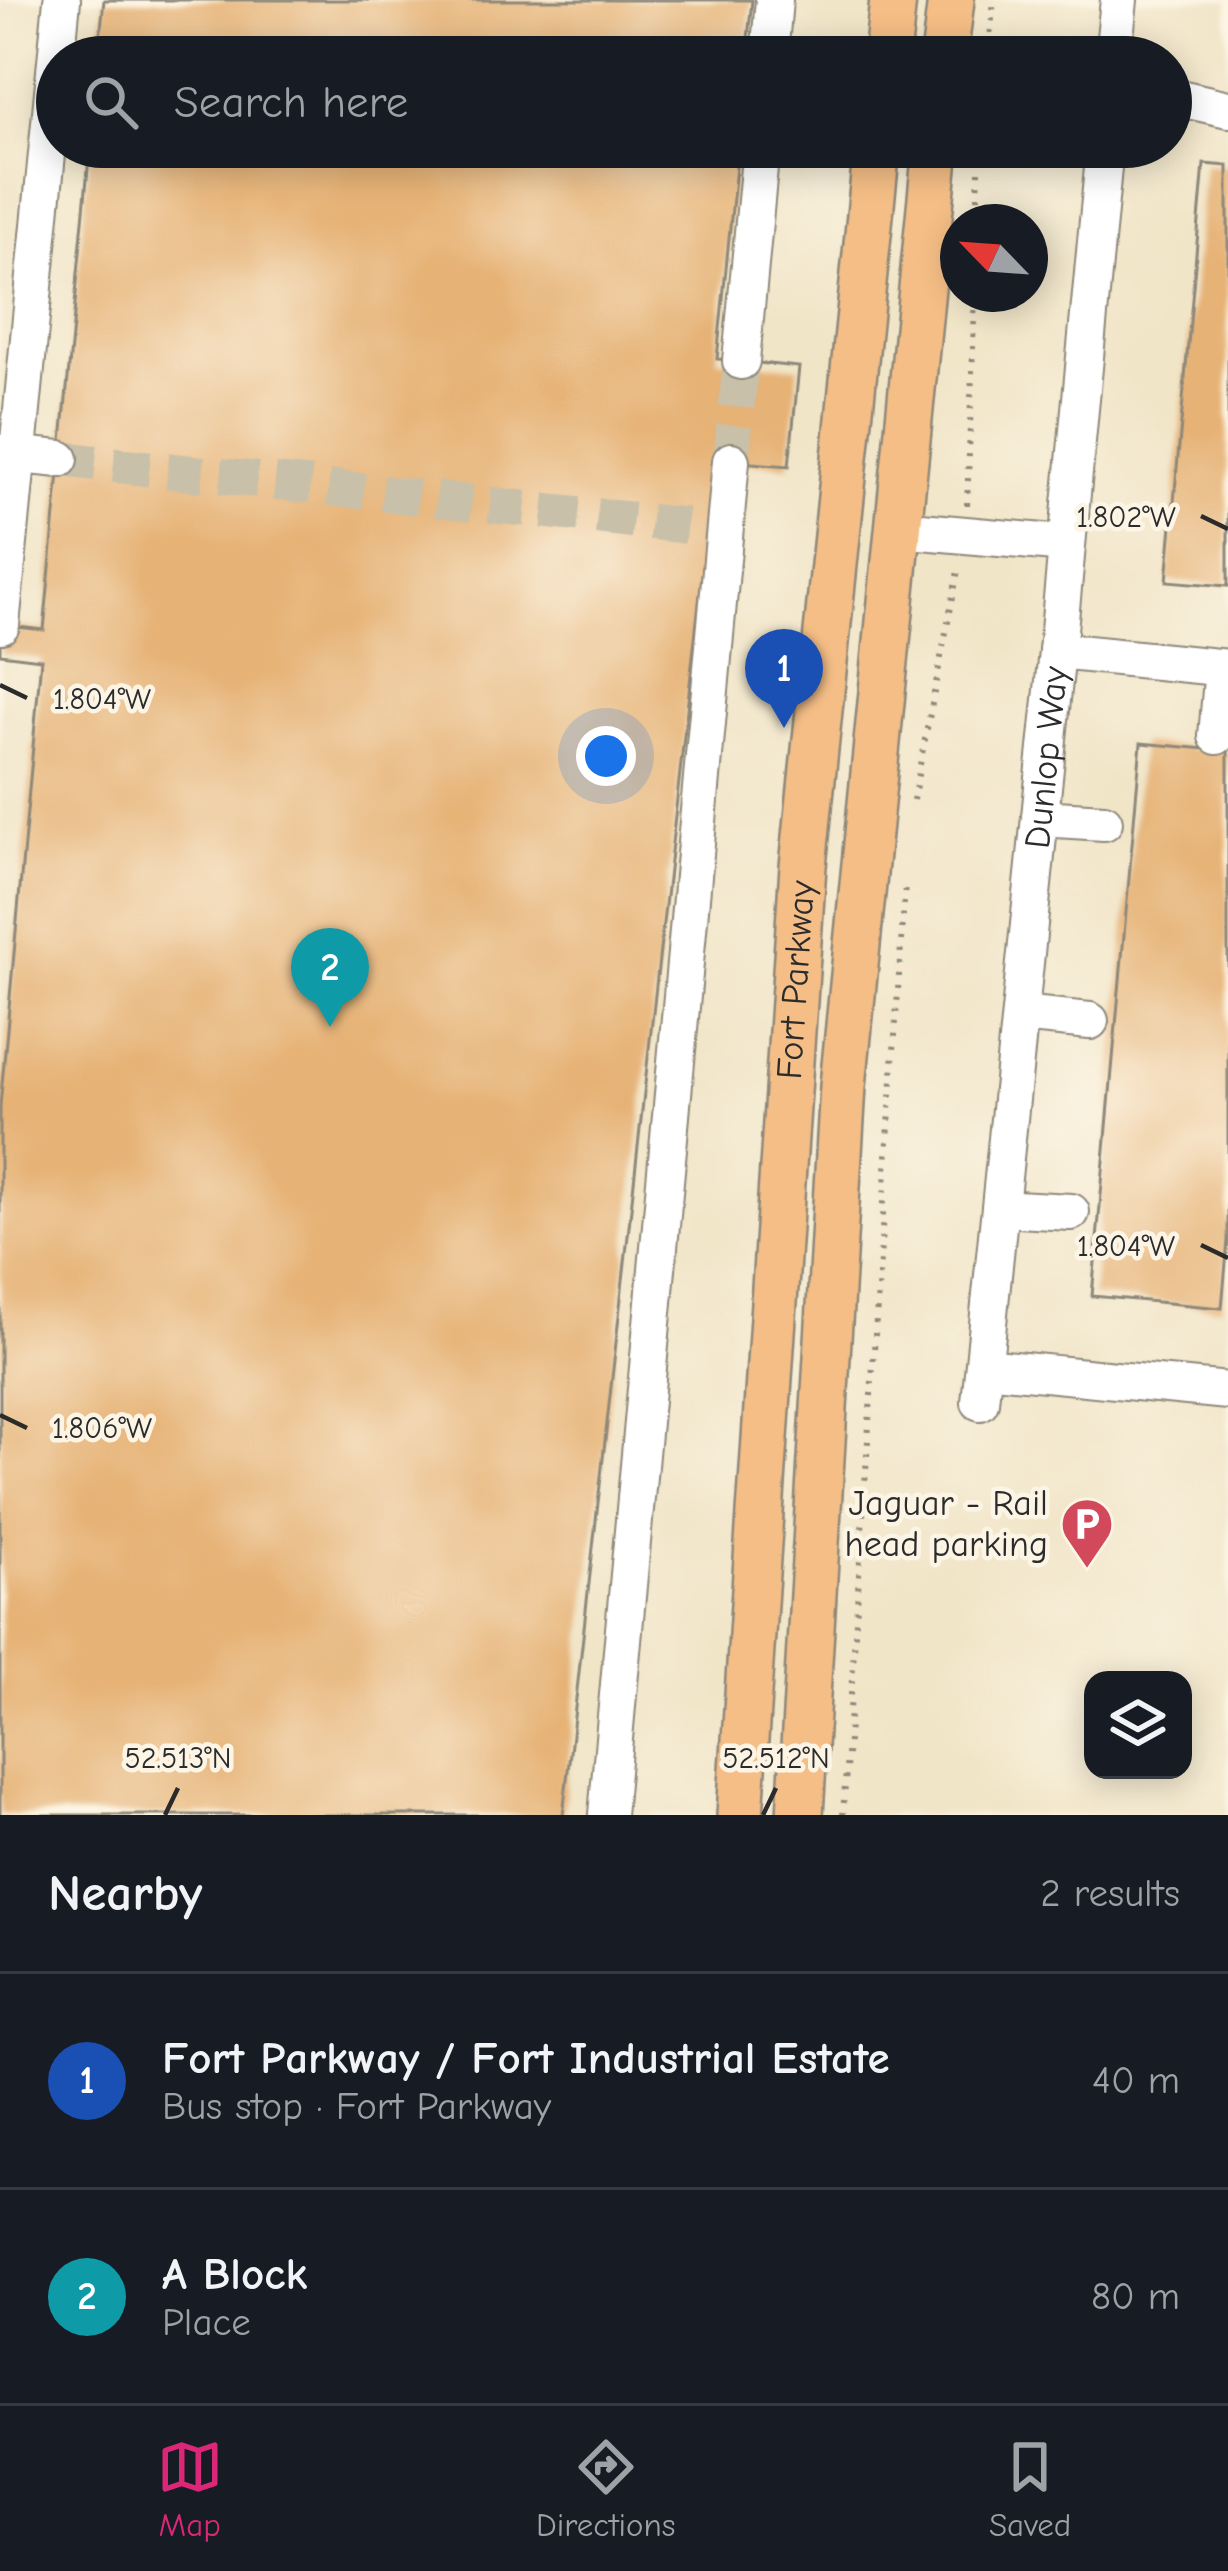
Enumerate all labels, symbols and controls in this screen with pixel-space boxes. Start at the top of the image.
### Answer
search box [36,36,1192,168]
icon: search [78,69,144,135]
text: Search here [174,76,408,128]
north arrow [940,204,1048,312]
text: 1.802°W [1076,500,1176,535]
pin: 1 [745,629,823,728]
street label: Dunlop Way [1016,664,1076,850]
text: 1.804°W [53,682,151,717]
your location [576,726,636,786]
street label: Fort Parkway [768,878,823,1080]
pin: 2 [291,928,369,1027]
text: 1.804°W [1077,1229,1175,1264]
text: 1.806°W [52,1411,152,1446]
place label: Jaguar - Rail head parking [844,1483,1048,1565]
parking icon: Jaguar - Rail head parking [1059,1496,1115,1570]
map controls [1084,1671,1192,1779]
button: layers [1084,1671,1192,1779]
text: 52.513°N [124,1741,232,1776]
text: 52.512°N [722,1741,830,1776]
text: Nearby [48,1864,202,1923]
text: 2 results [1040,1871,1180,1916]
text: Fort Parkway / Fort Industrial Estate [162,2032,890,2084]
text: 1 [79,2058,95,2103]
text: 40 m [1092,2058,1180,2103]
text: Bus stop · Fort Parkway [162,2084,551,2129]
text: A Block [162,2248,307,2300]
text: 2 [77,2274,97,2319]
text: 80 m [1091,2274,1180,2319]
text: Place [162,2300,251,2345]
tab: Map [157,2434,223,2544]
tab: Directions [536,2434,676,2544]
tab: Saved [989,2434,1071,2544]

